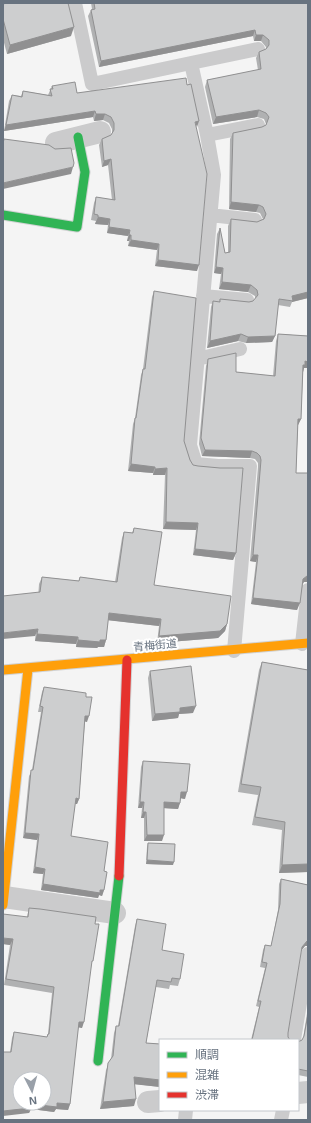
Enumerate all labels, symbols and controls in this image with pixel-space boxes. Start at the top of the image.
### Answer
street label: 青梅街道 [133,637,177,653]
legend [159,1039,299,1111]
text: 順調 [195,1048,219,1062]
text: 混雑 [195,1068,219,1082]
north arrow [12,1071,52,1111]
text: 渋滞 [195,1088,219,1102]
text: N [28,1095,38,1107]

